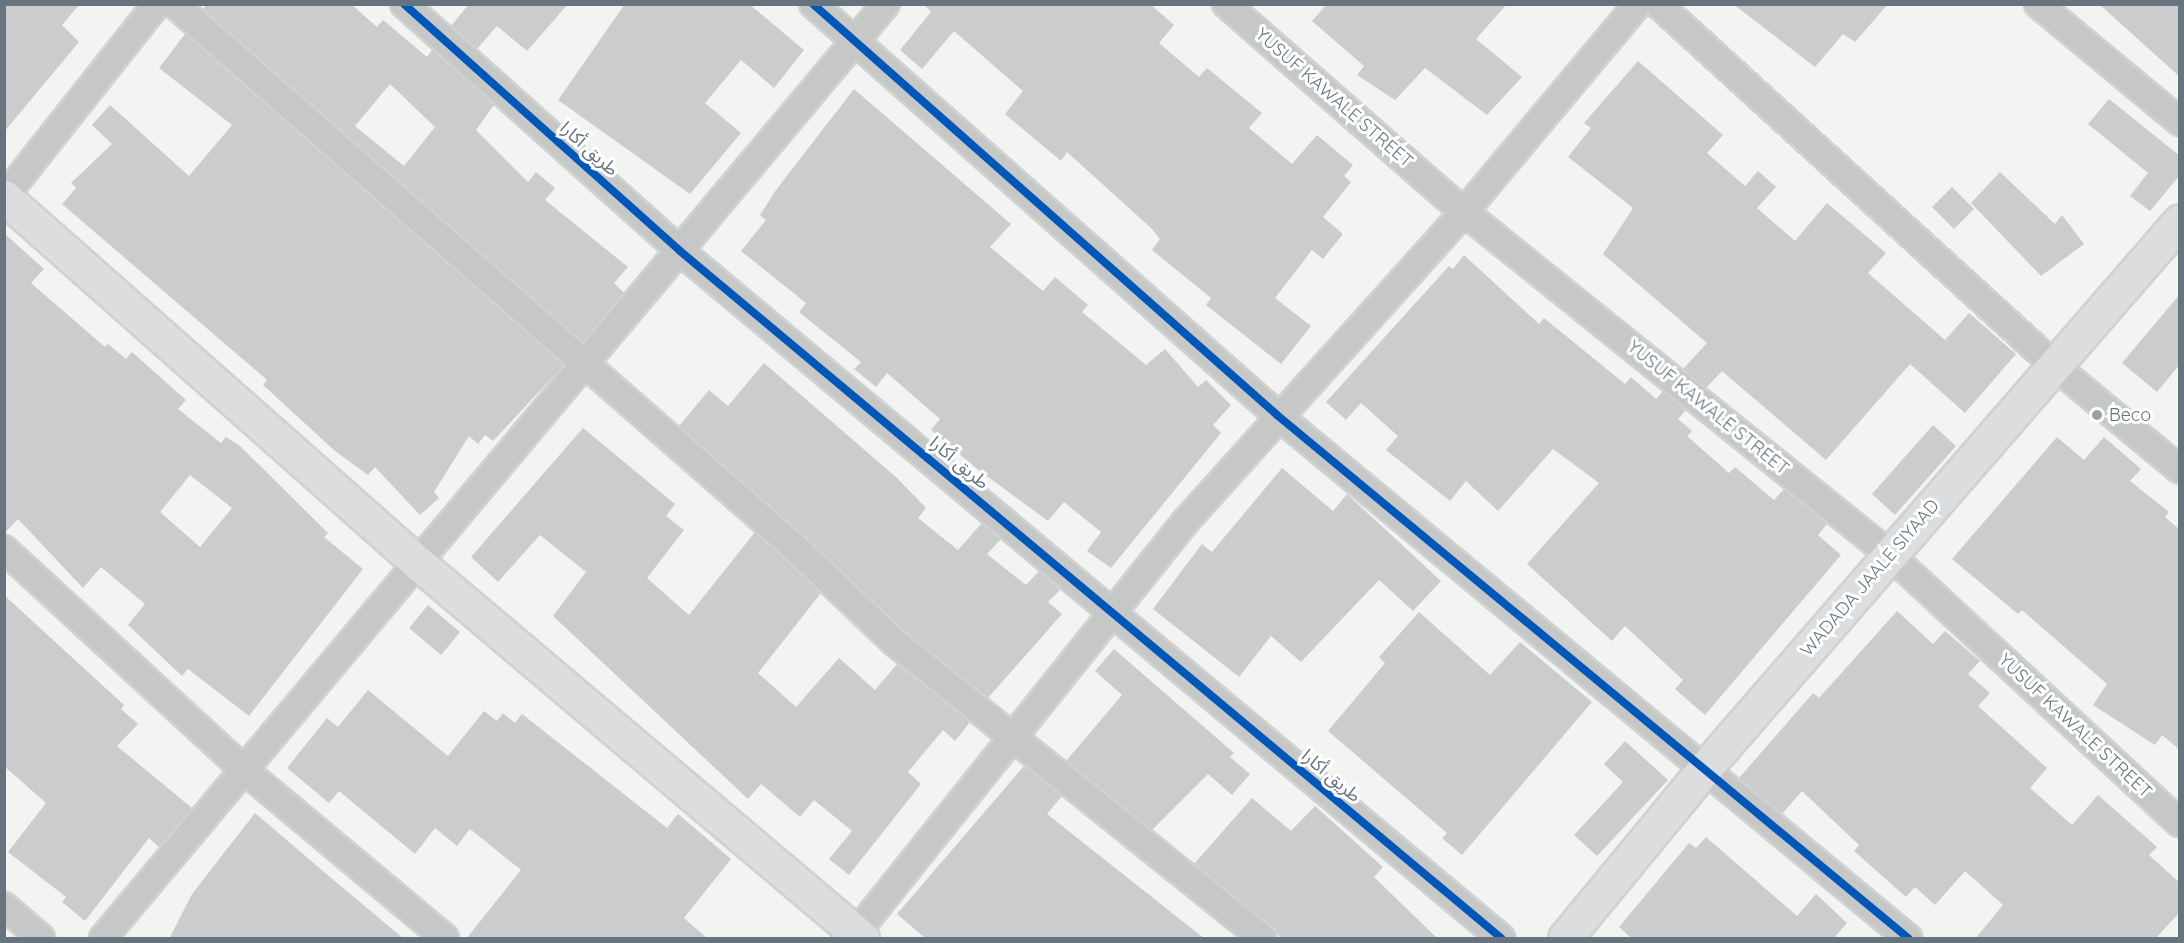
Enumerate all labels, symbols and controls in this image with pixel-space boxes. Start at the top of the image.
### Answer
street label: YUSUF KAWALE STREET [1251,24,1417,172]
street label: طريق أكارا [555,117,623,181]
street label: YUSUF KAWALE STREET [1623,336,1793,480]
place label: Beco [2109,404,2151,426]
marker: Beco [2090,408,2104,422]
street label: طريق أكارا [925,432,993,494]
street label: WADADA JAALE SIYAAD [1796,495,1944,661]
street label: YUSUF KAWALE STREET [1994,649,2156,803]
street label: طريق أكارا [1297,745,1365,807]

